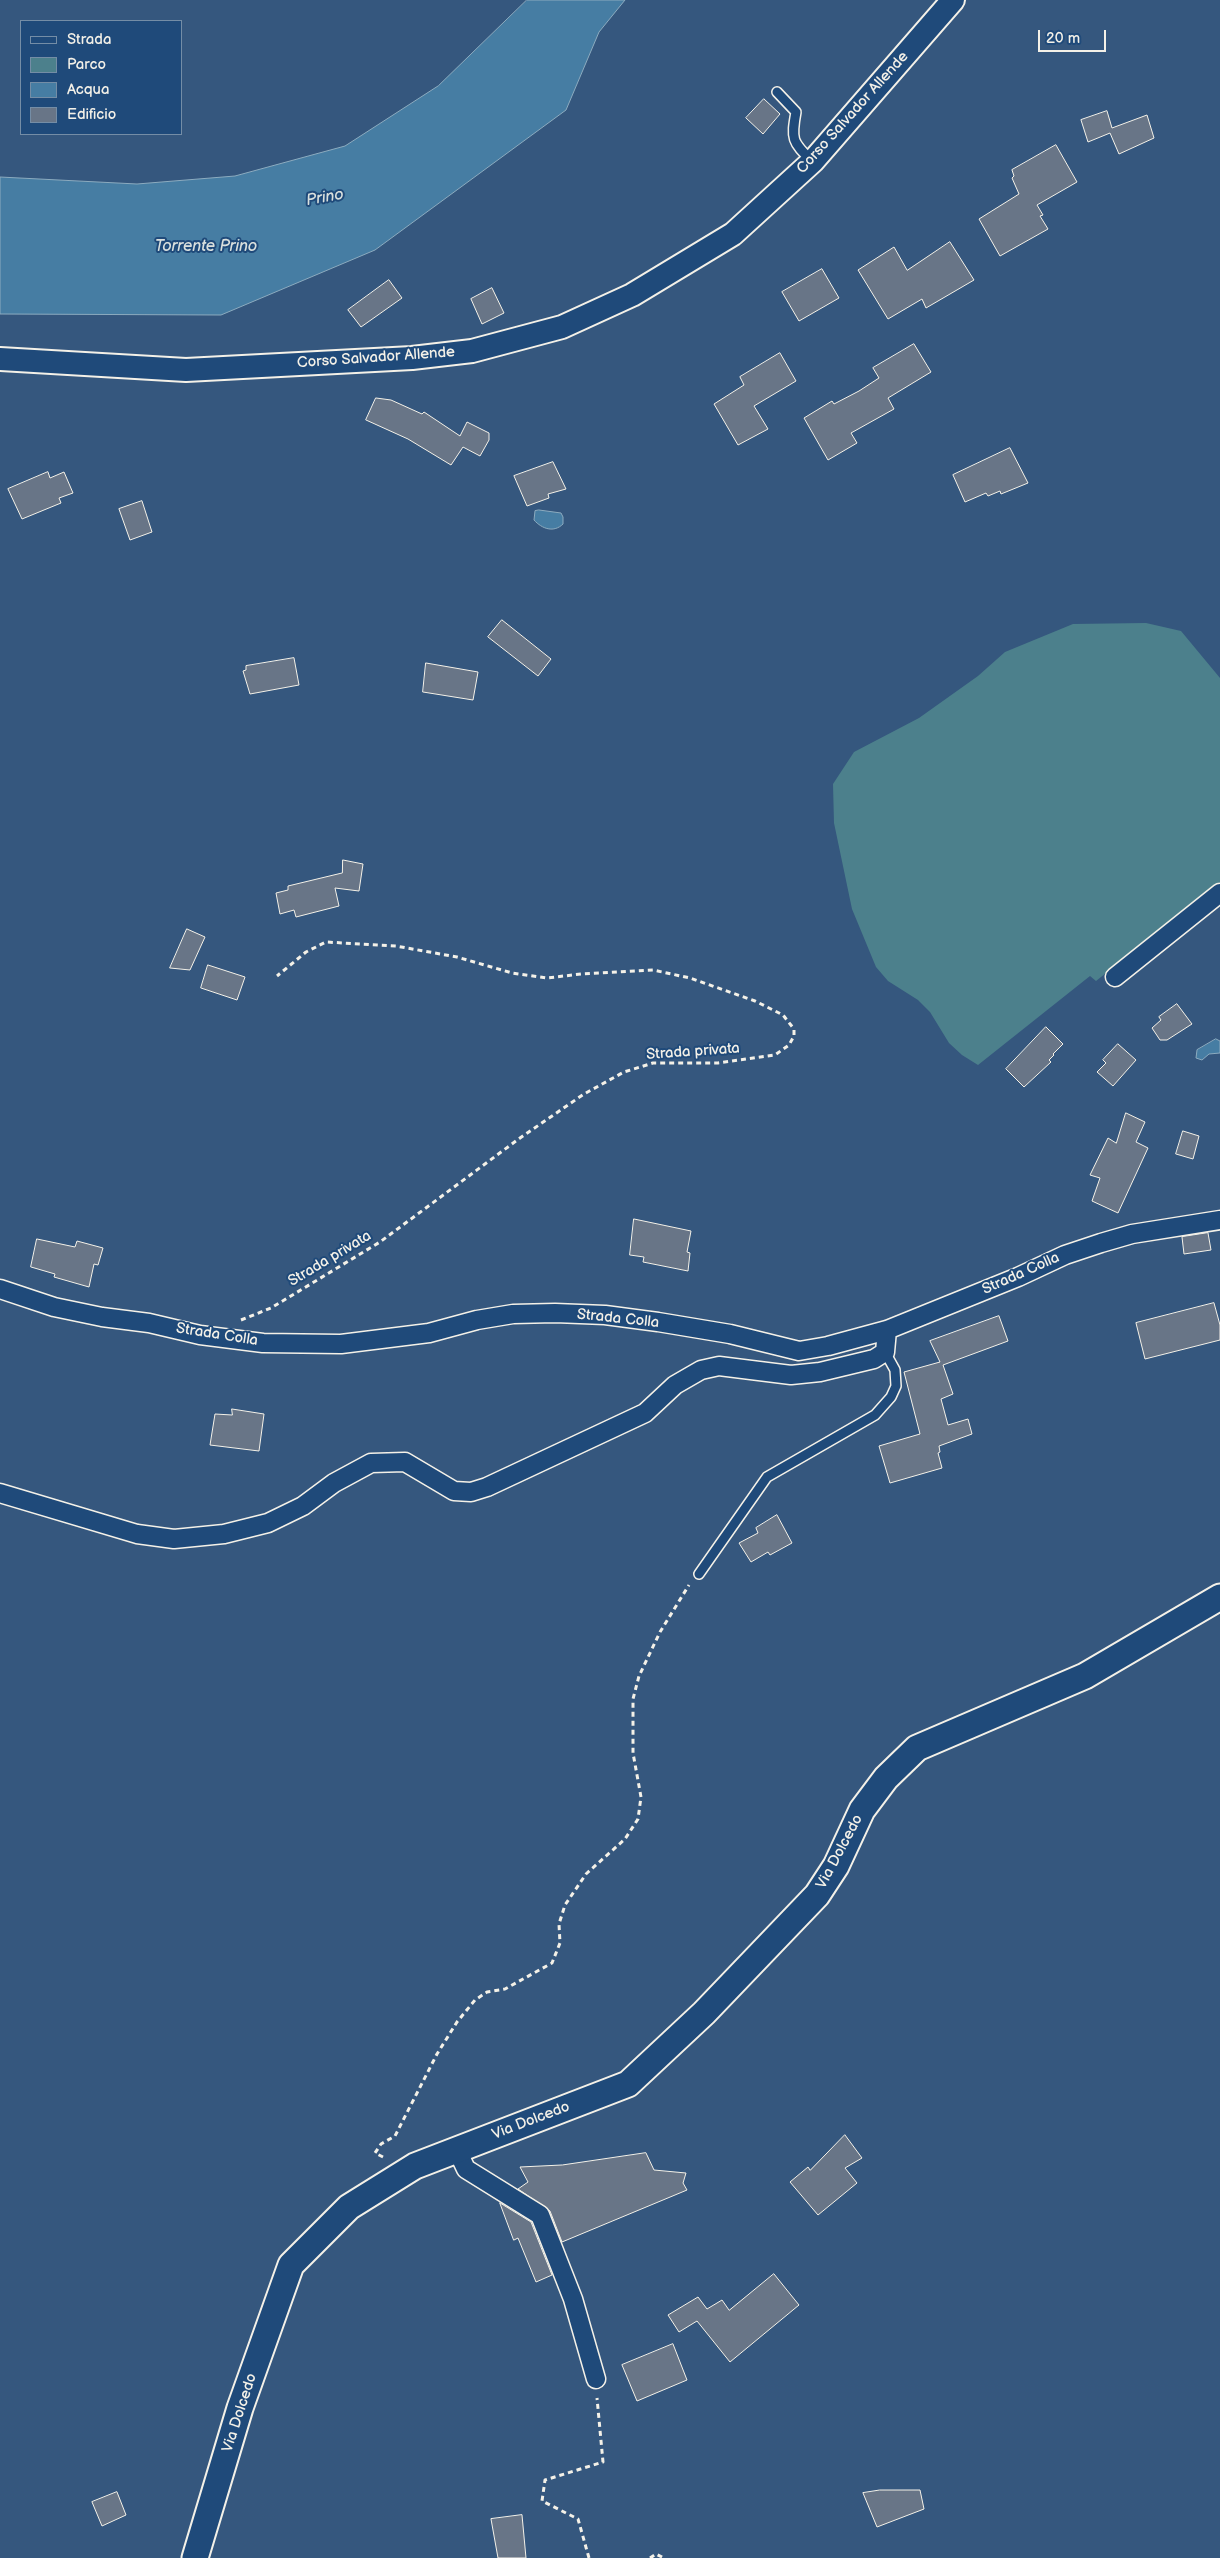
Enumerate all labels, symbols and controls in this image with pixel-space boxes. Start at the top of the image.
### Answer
legend [20,20,182,135]
scale bar [1040,20,1108,52]
text: 20 m [1046,29,1080,48]
text: Strada [67,30,111,49]
street label: Corso Salvador Allende [793,48,913,178]
text: Parco [67,55,106,74]
text: Acqua [67,80,109,99]
text: Edificio [67,105,116,124]
water label: Prino [305,185,345,211]
water label: Torrente Prino [155,237,257,257]
street label: Corso Salvador Allende [296,344,456,372]
street label: Strada privata [646,1040,740,1064]
street label: Strada privata [285,1227,375,1291]
street label: Strada Colla [980,1249,1062,1299]
street label: Strada Colla [576,1306,660,1332]
street label: Strada Colla [175,1320,259,1350]
street label: Via Dolcedo [813,1812,867,1892]
street label: Via Dolcedo [490,2098,572,2144]
street label: Via Dolcedo [219,2371,261,2455]

